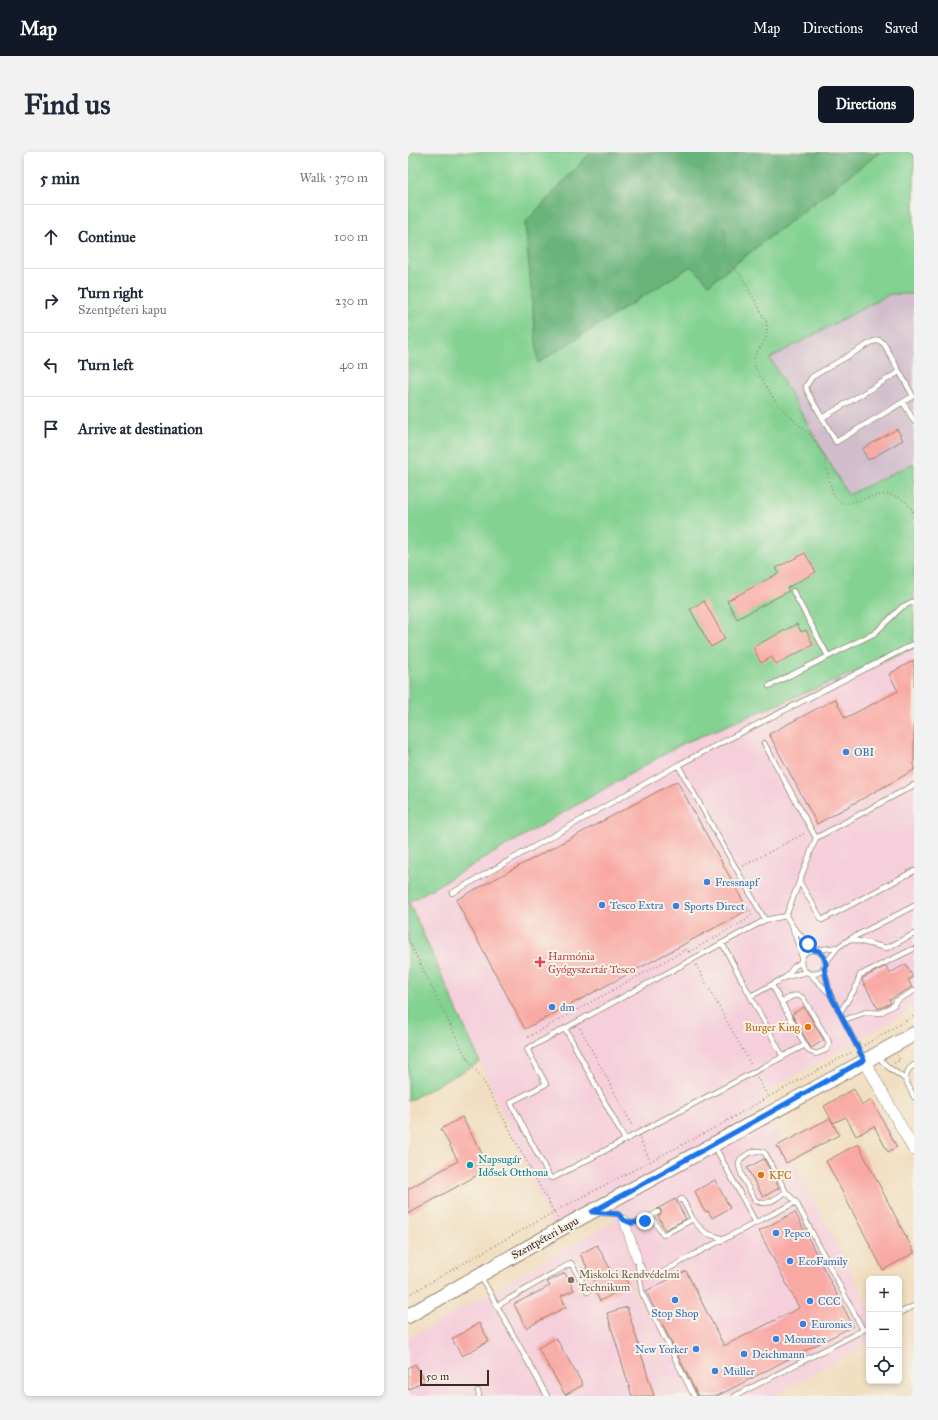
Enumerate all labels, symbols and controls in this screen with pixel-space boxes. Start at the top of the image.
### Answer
text: Map [20,17,57,40]
text: Map [753,20,780,37]
text: Directions [802,20,863,37]
text: Saved [885,20,918,37]
button: Directions [818,86,914,123]
text: Find us [24,87,110,122]
text: 5 min [40,168,80,189]
text: Walk · 370 m [299,170,368,186]
icon: ahead [40,226,62,248]
text: Continue [78,228,136,246]
text: 100 m [334,229,368,245]
text: Turn right [78,284,143,302]
icon: right [40,290,62,312]
text: 230 m [335,293,368,309]
text: Szentpéteri kapu [78,302,167,318]
icon: left [40,354,62,376]
text: Turn left [78,356,134,374]
text: 40 m [339,357,368,373]
icon: arrive [40,418,62,440]
text: Arrive at destination [78,420,203,438]
place label: OBI [854,746,874,759]
marker: OBI [841,747,851,757]
place label: Fressnapf [715,876,761,889]
marker: Fressnapf [702,877,712,887]
place label: Tesco Extra [610,899,664,912]
marker: Tesco Extra [597,900,607,910]
place label: Sports Direct [684,900,745,913]
marker: Sports Direct [671,901,681,911]
route start [799,935,817,953]
place label: Harmónia Gyógyszertár Tesco [548,950,636,976]
marker: Harmónia Gyógyszertár Tesco [535,957,545,967]
place label: dm [560,1001,576,1014]
marker: dm [547,1002,557,1012]
place label: Burger King [745,1021,801,1034]
marker: Burger King [803,1022,813,1032]
place label: Napsugár Idősek Otthona [478,1153,549,1179]
marker: Napsugár Idősek Otthona [465,1160,475,1170]
place label: KFC [769,1169,792,1182]
marker: KFC [756,1170,766,1180]
route end [636,1212,654,1230]
street label: Szentpéteri kapu [509,1214,581,1262]
place label: Pepco [784,1227,811,1240]
marker: Pepco [771,1228,781,1238]
place label: EcoFamily [798,1255,849,1268]
marker: EcoFamily [785,1256,795,1266]
place label: Miskolci Rendvédelmi Technikum [579,1268,680,1294]
marker: Miskolci Rendvédelmi Technikum [566,1275,576,1285]
map controls [866,1276,902,1384]
button: + [866,1276,902,1312]
marker: Stop Shop [670,1295,680,1305]
place label: CCC [818,1295,841,1308]
marker: CCC [805,1296,815,1306]
place label: Stop Shop [651,1307,699,1320]
button: − [866,1312,902,1348]
place label: Euronics [811,1318,852,1331]
marker: Euronics [798,1319,808,1329]
place label: Mountex [784,1333,826,1346]
marker: Mountex [771,1334,781,1344]
place label: New Yorker [635,1343,689,1356]
marker: New Yorker [691,1344,701,1354]
place label: Deichmann [752,1348,805,1361]
button: locate [866,1348,902,1384]
marker: Deichmann [739,1349,749,1359]
place label: Müller [723,1365,756,1378]
marker: Müller [710,1366,720,1376]
scale bar [420,1368,489,1387]
text: 50 m [426,1370,449,1383]

